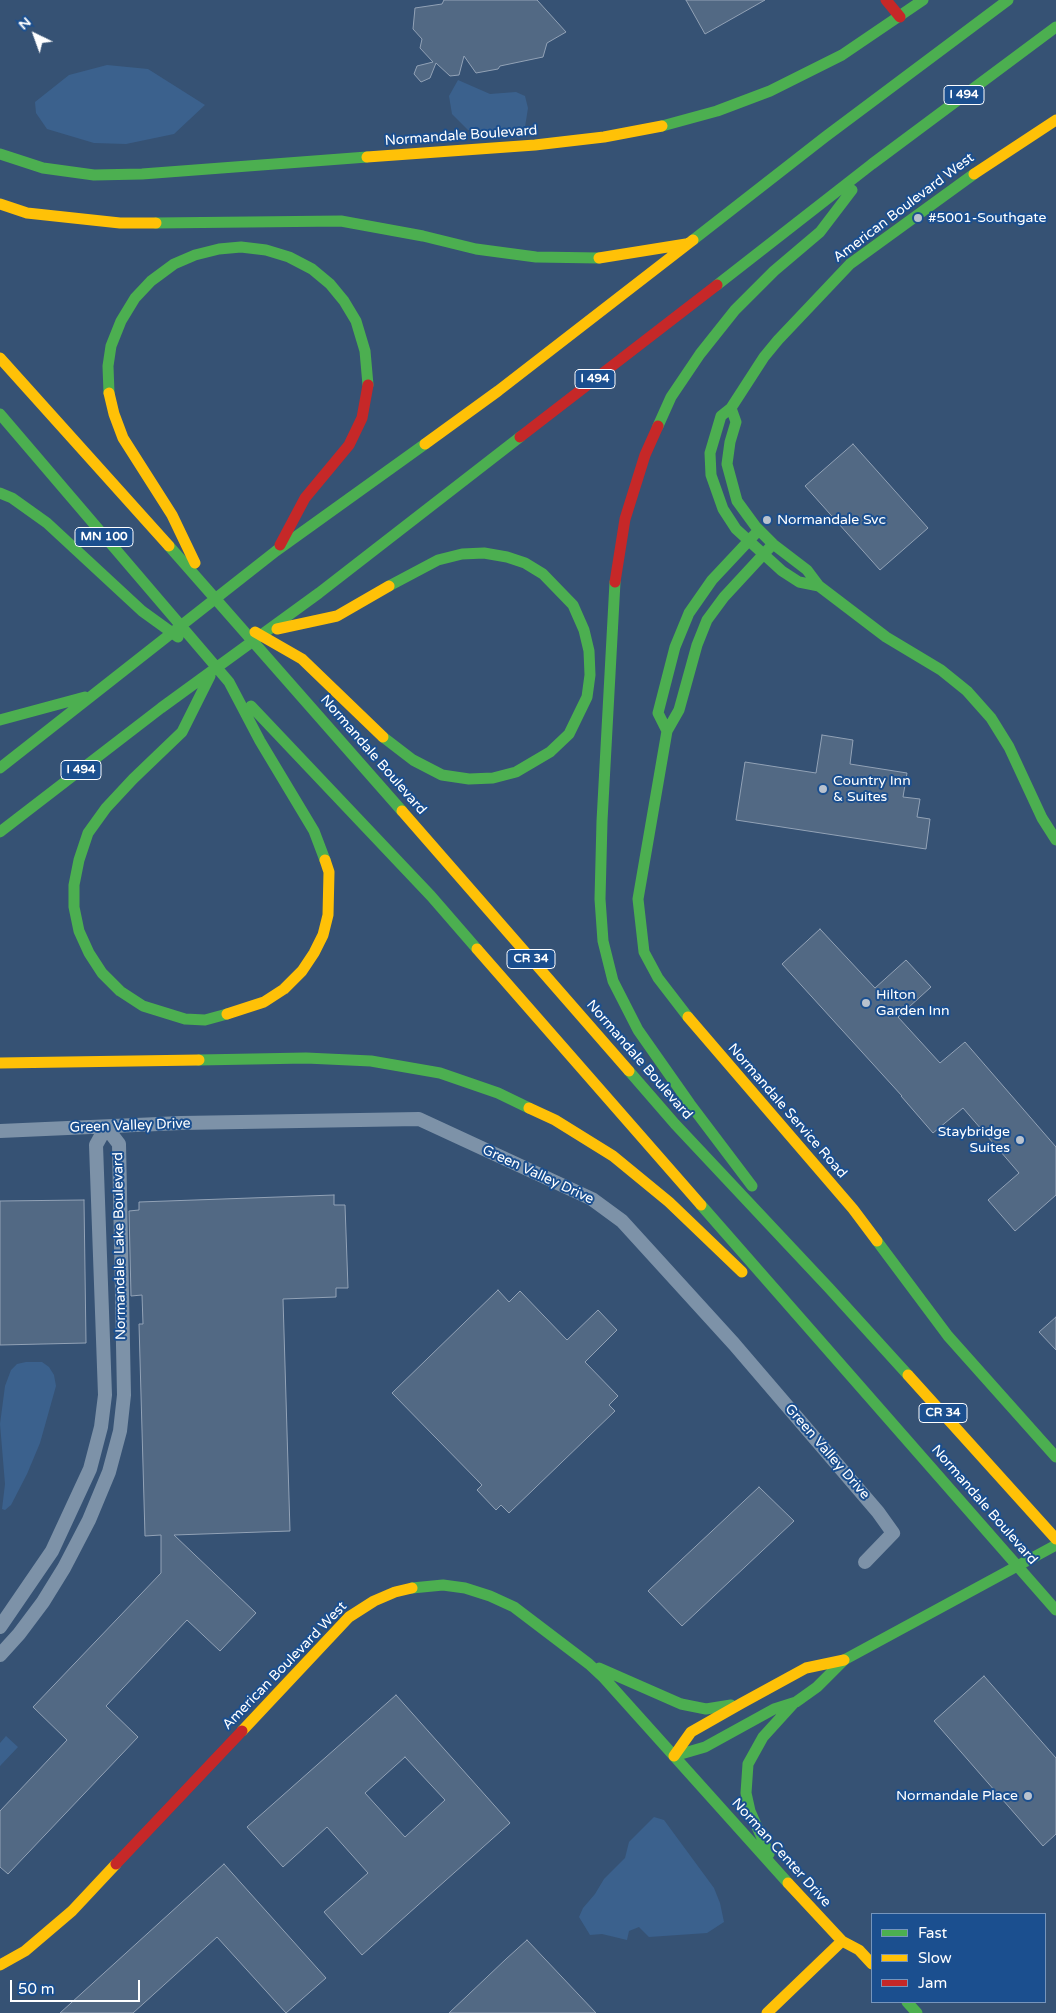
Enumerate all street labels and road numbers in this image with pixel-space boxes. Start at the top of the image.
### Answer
road number: I 494 [944,86,984,104]
street label: Normandale Boulevard [384,122,538,150]
street label: American Boulevard West [830,150,978,266]
road number: I 494 [575,369,615,388]
road number: MN 100 [75,528,133,546]
street label: Normandale Boulevard [316,692,430,818]
road number: I 494 [61,760,101,780]
road number: CR 34 [507,950,555,969]
street label: Normandale Boulevard [582,997,696,1123]
street label: Normandale Service Road [724,1040,850,1182]
street label: Green Valley Drive [69,1115,191,1137]
street label: Green Valley Drive [480,1142,596,1208]
street label: Normandale Lake Boulevard [110,1152,130,1340]
street label: Green Valley Drive [781,1401,873,1503]
road number: CR 34 [919,1404,967,1422]
street label: Normandale Boulevard [927,1442,1041,1568]
street label: American Boulevard West [219,1598,351,1734]
street label: Norman Center Drive [728,1795,834,1911]

